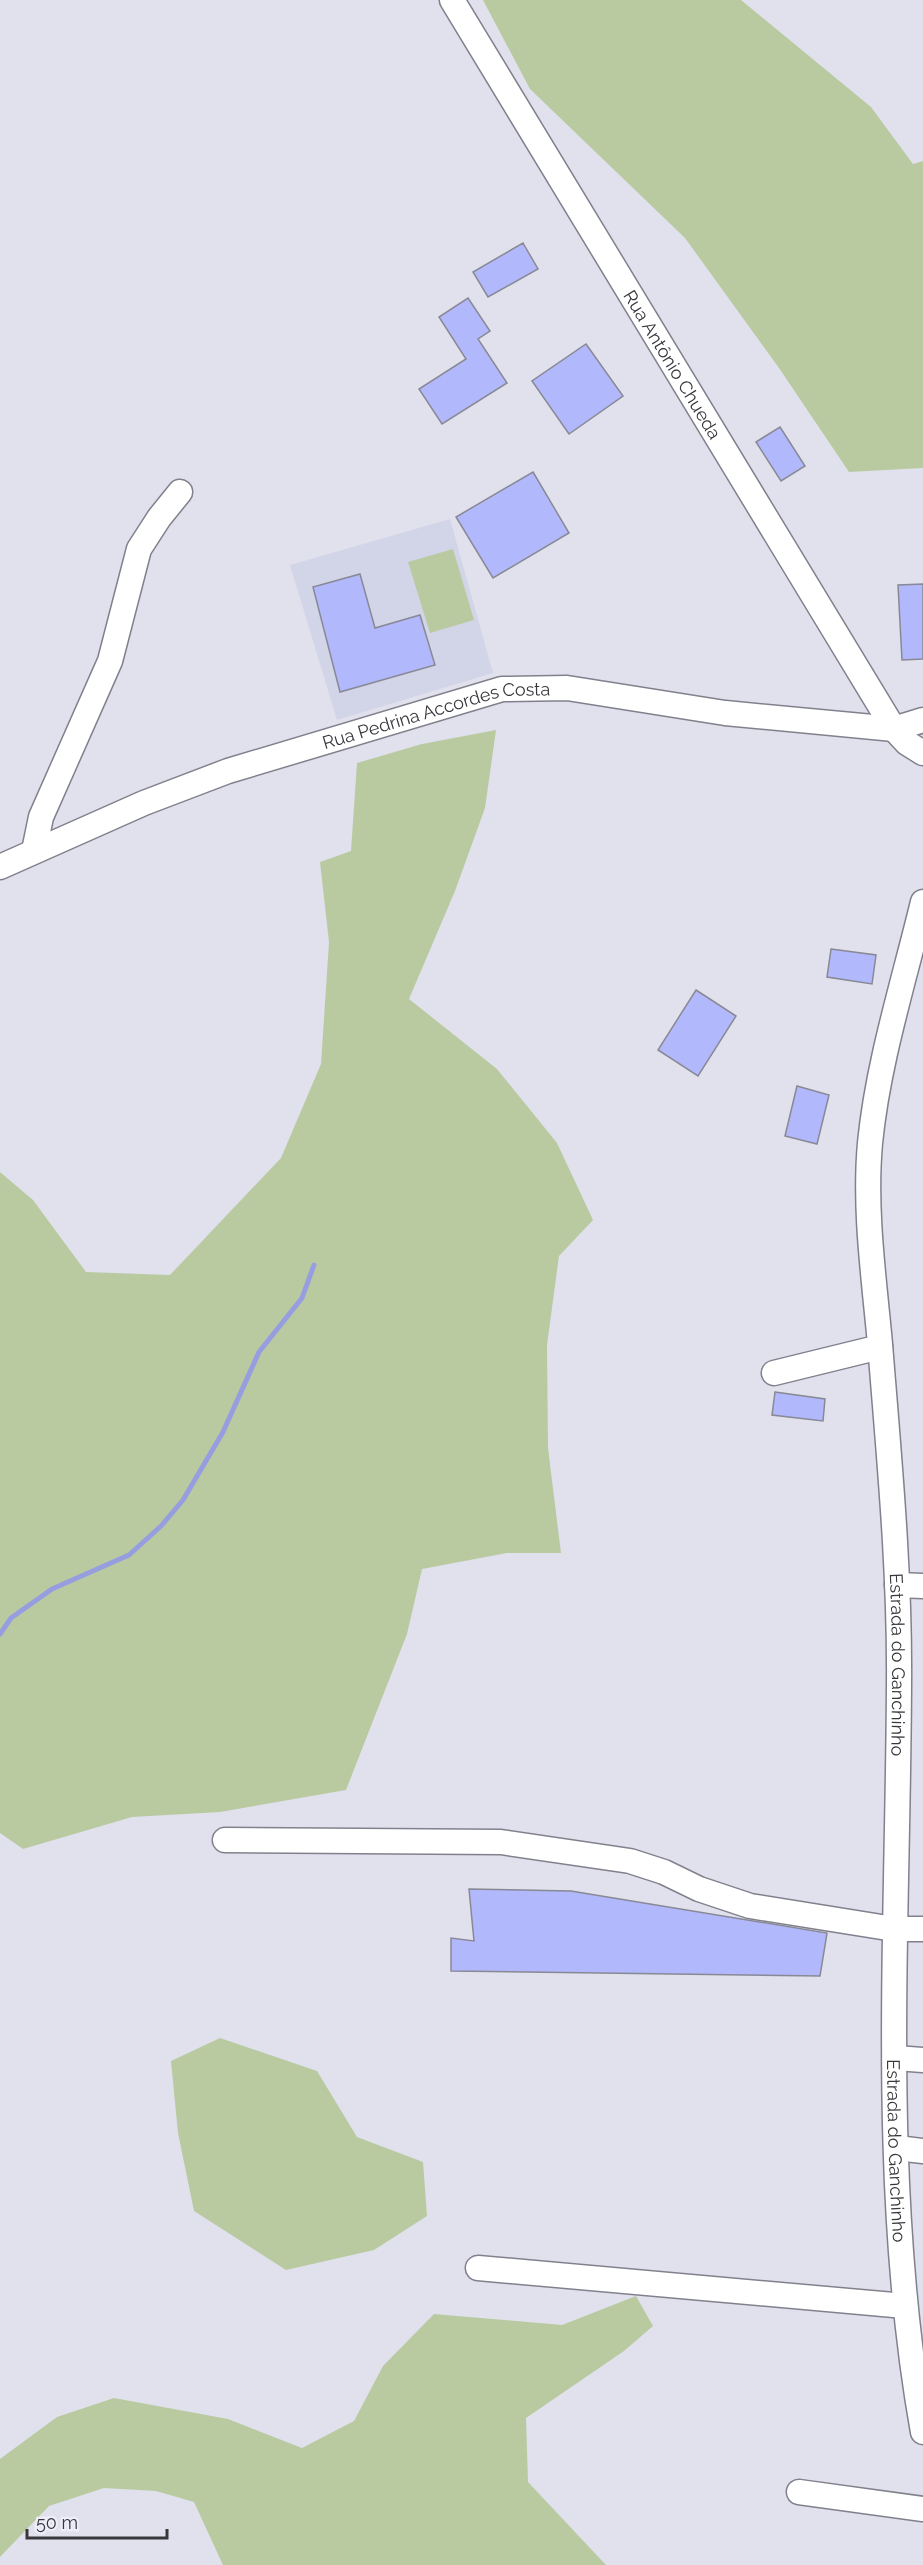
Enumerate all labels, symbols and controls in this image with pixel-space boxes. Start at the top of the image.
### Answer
street label: Rua Antônio Chueda [620,286,726,443]
street label: Rua Pedrina Accordes Costa [320,678,550,753]
street label: Estrada do Ganchinho [886,1573,910,1757]
street label: Estrada do Ganchinho [884,2059,911,2243]
scale bar [27,2502,166,2540]
text: 50 m [36,2512,78,2533]

